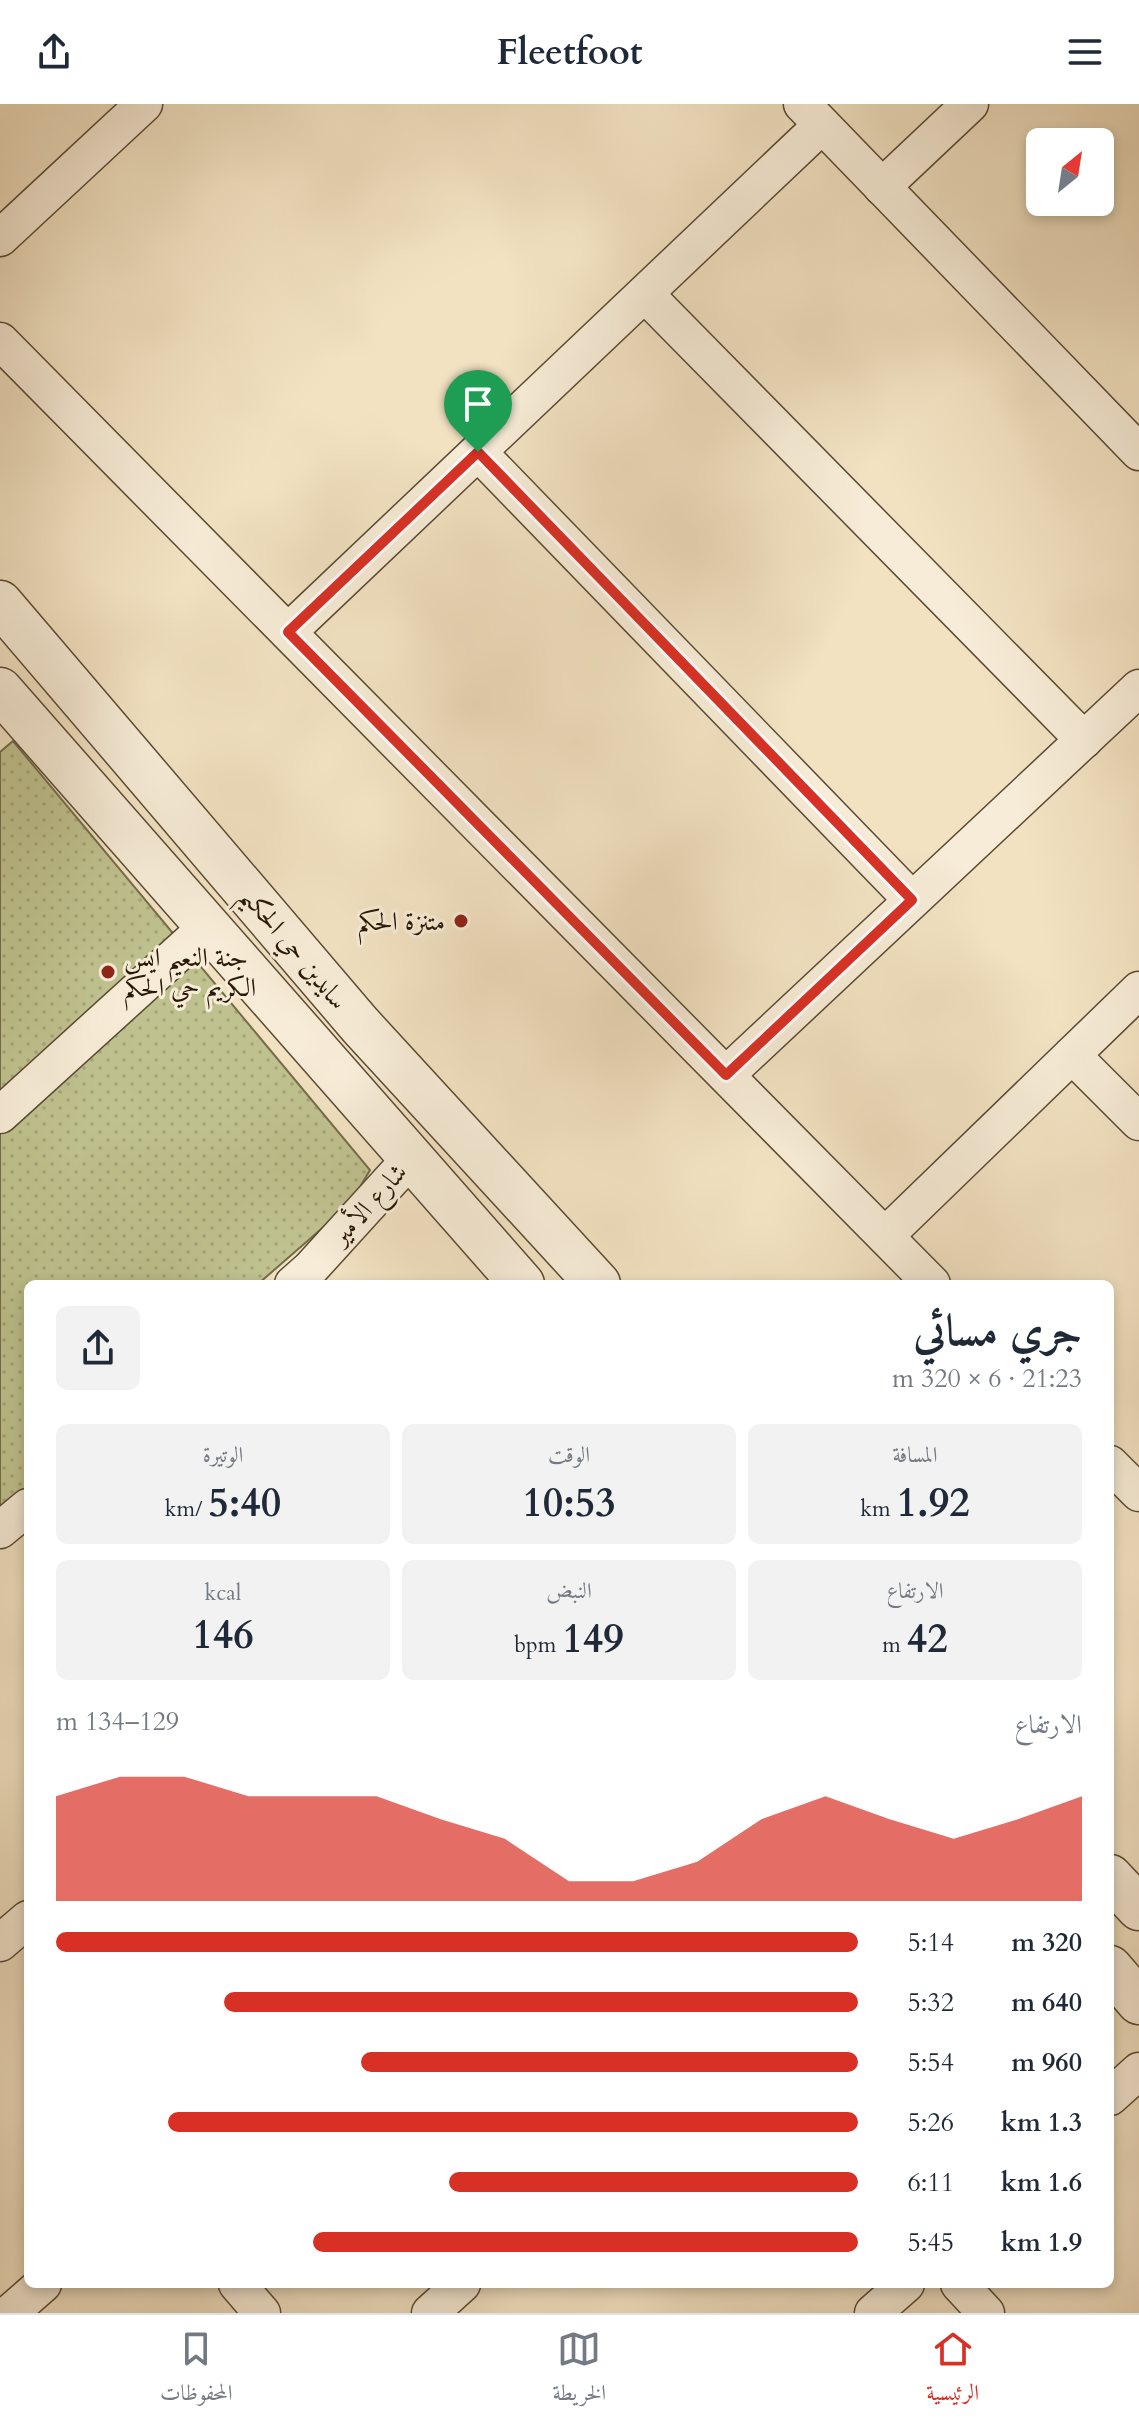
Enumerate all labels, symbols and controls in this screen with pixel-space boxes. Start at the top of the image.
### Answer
text: Fleetfoot [496,28,643,77]
icon: share [32,30,76,74]
icon: menu [1063,30,1107,74]
north arrow [1026,128,1114,216]
map controls [1026,128,1114,216]
pin [444,370,512,452]
icon: arrive [456,382,500,426]
street label: سايدين حي الحكيم [226,879,356,1022]
place label: متنزة الحكم [358,904,445,946]
marker: متنزة الحكم [452,912,470,930]
place label: جنة النعيم ايس الكريم حي الحكم [124,940,256,1012]
marker: جنة النعيم ايس الكريم حي الحكم [99,963,117,981]
street label: شارع الأمير [320,1155,418,1257]
text: جري مسائي [913,1301,1082,1361]
button: share [56,1306,140,1390]
text: 21:23 · 6 × 320 m [892,1361,1082,1396]
text: الوتيرة [203,1440,243,1470]
text: الوقت [548,1440,590,1470]
text: المسافة [893,1440,937,1470]
text: 5:40 [208,1476,281,1531]
text: 10:53 [522,1476,616,1531]
text: 1.92 [897,1476,970,1531]
text: /km [165,1494,208,1524]
text: km [860,1494,897,1524]
text: النبض [546,1576,592,1606]
text: الارتفاع [886,1576,944,1606]
text: kcal [205,1578,241,1608]
text: 146 [192,1608,254,1663]
text: 149 [562,1612,624,1667]
text: 42 [907,1612,948,1667]
text: bpm [514,1630,562,1660]
text: m [882,1630,907,1660]
text: 129–134 m [56,1704,179,1739]
text: الارتفاع [1015,1707,1082,1742]
text: 5:14 [907,1925,954,1960]
text: 320 m [1011,1925,1082,1960]
text: 5:32 [907,1985,954,2020]
text: 640 m [1011,1985,1082,2020]
text: 5:54 [907,2045,954,2080]
text: 960 m [1011,2045,1082,2080]
text: 5:26 [907,2105,954,2140]
text: 1.3 km [1001,2105,1082,2140]
text: 6:11 [907,2165,954,2200]
text: 1.6 km [1001,2165,1082,2200]
text: 5:45 [907,2225,954,2260]
text: 1.9 km [1001,2225,1082,2260]
tab: المحفوظات [160,2327,233,2414]
tab: الخريطة [553,2327,606,2414]
tab: الرئيسية [926,2327,979,2414]

